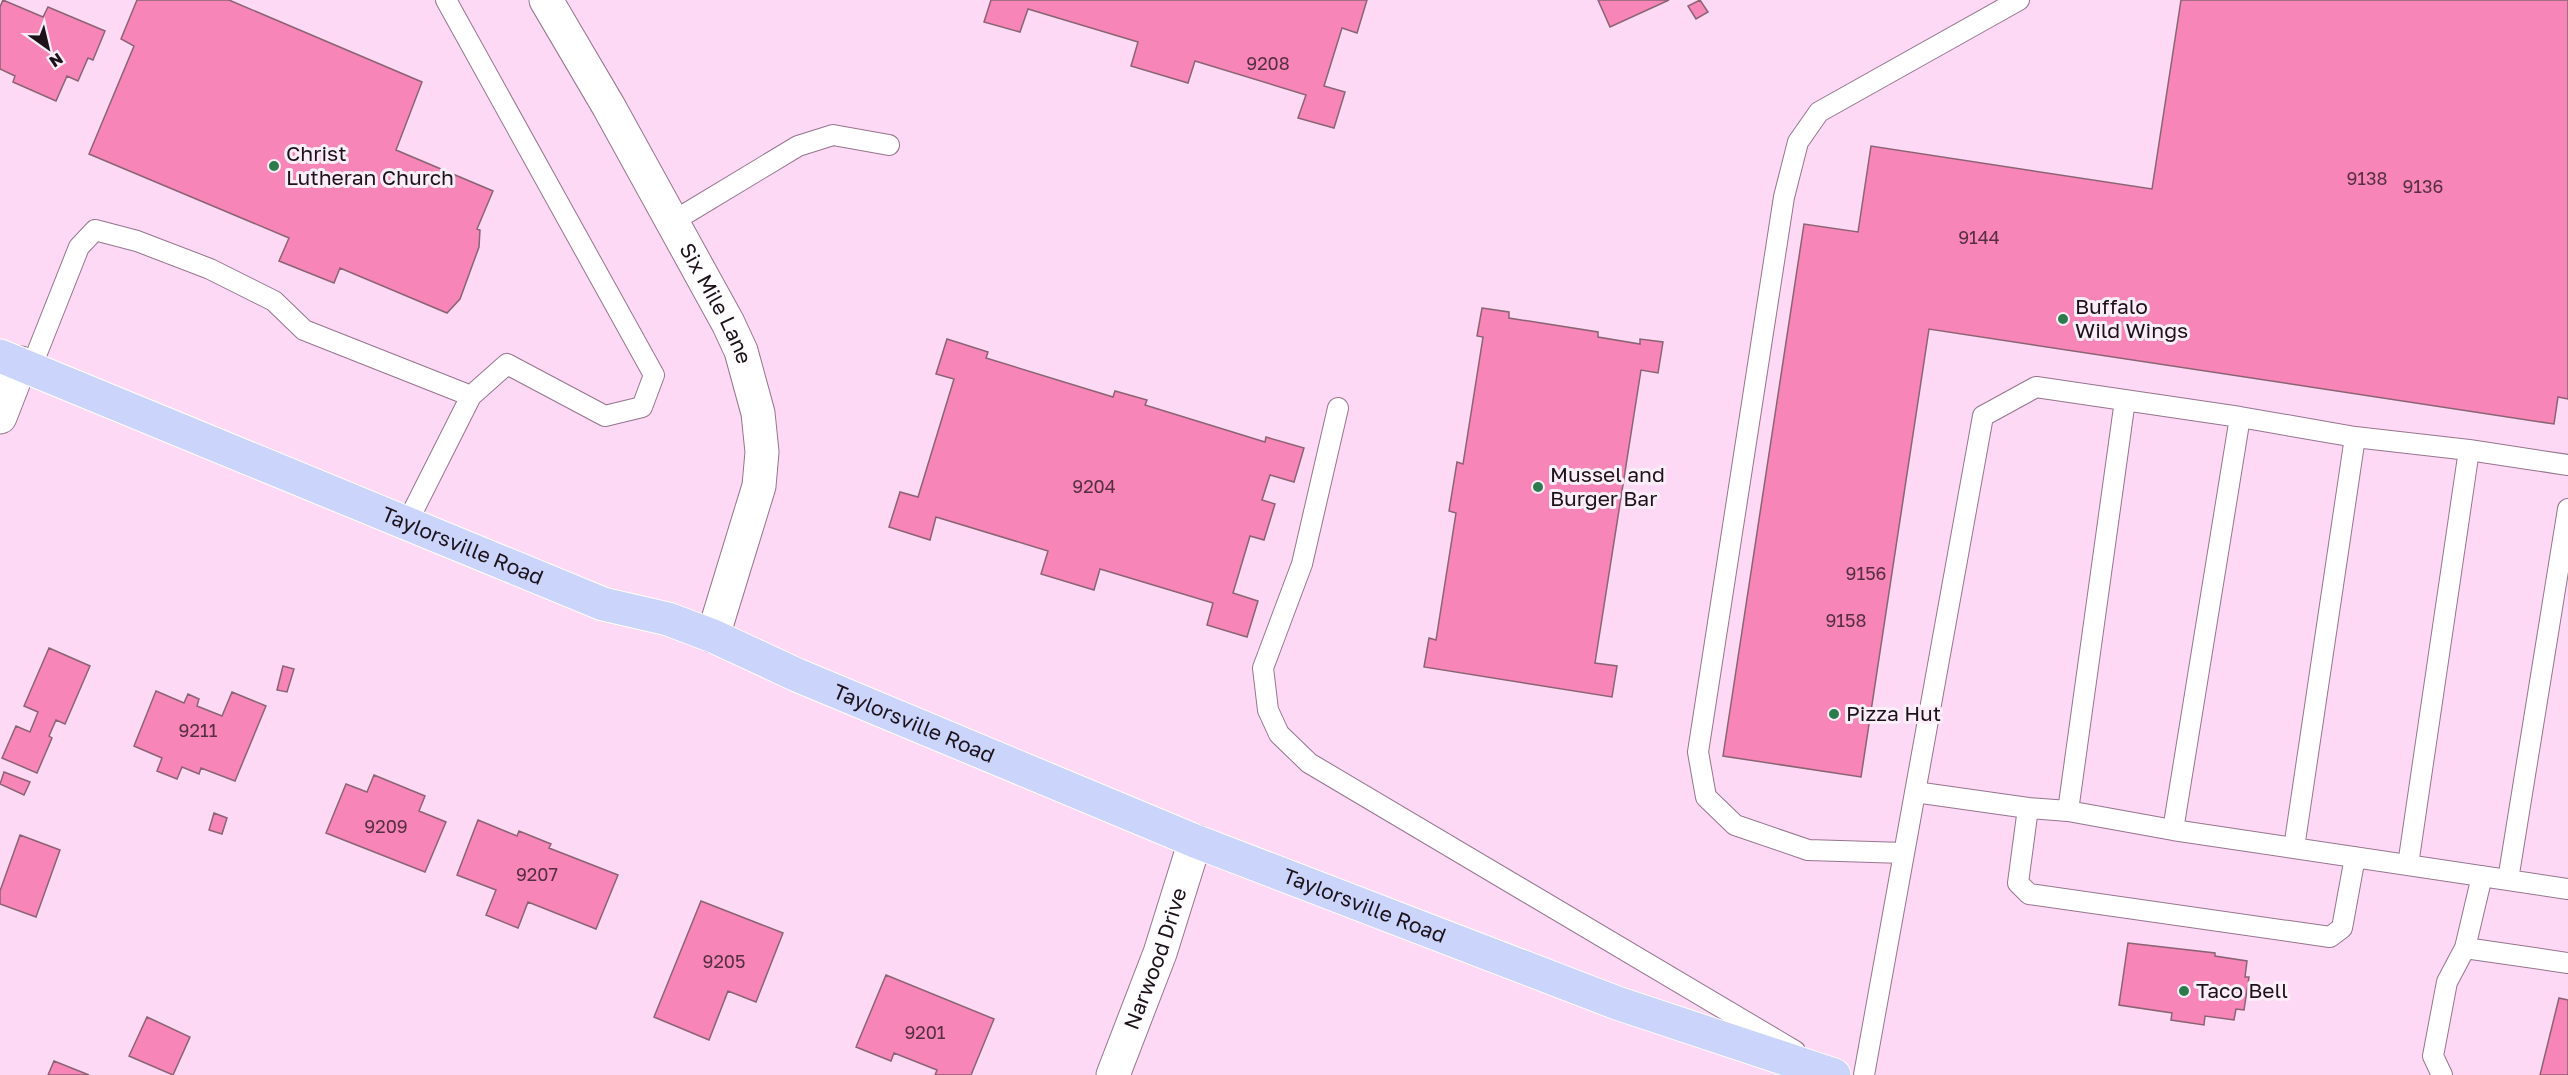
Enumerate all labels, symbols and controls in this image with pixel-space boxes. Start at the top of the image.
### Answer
north arrow [18,18,78,78]
text: N [46,49,67,72]
house number: 9208 [1246,52,1290,74]
place label: Christ Lutheran Church [286,140,454,190]
marker: Christ Lutheran Church [267,159,281,173]
house number: 9138 [2346,167,2388,189]
house number: 9136 [2402,175,2444,197]
house number: 9144 [1958,226,2000,248]
street label: Six Mile Lane [674,238,758,366]
place label: Buffalo Wild Wings [2075,293,2188,343]
marker: Buffalo Wild Wings [2056,312,2070,326]
place label: Mussel and Burger Bar [1550,461,1665,511]
house number: 9204 [1072,475,1116,497]
marker: Mussel and Burger Bar [1531,480,1545,494]
street label: Taylorsville Road [378,500,547,590]
house number: 9156 [1846,562,1886,584]
house number: 9158 [1825,609,1867,631]
street label: Taylorsville Road [830,678,999,768]
place label: Pizza Hut [1846,700,1941,726]
marker: Pizza Hut [1827,707,1841,721]
house number: 9211 [179,719,218,741]
house number: 9209 [364,815,408,837]
street label: Taylorsville Road [1280,862,1450,948]
house number: 9207 [516,863,558,885]
street label: Narwood Drive [1118,884,1192,1033]
house number: 9205 [703,950,745,972]
place label: Taco Bell [2196,977,2288,1003]
marker: Taco Bell [2177,984,2191,998]
house number: 9201 [904,1021,946,1043]

